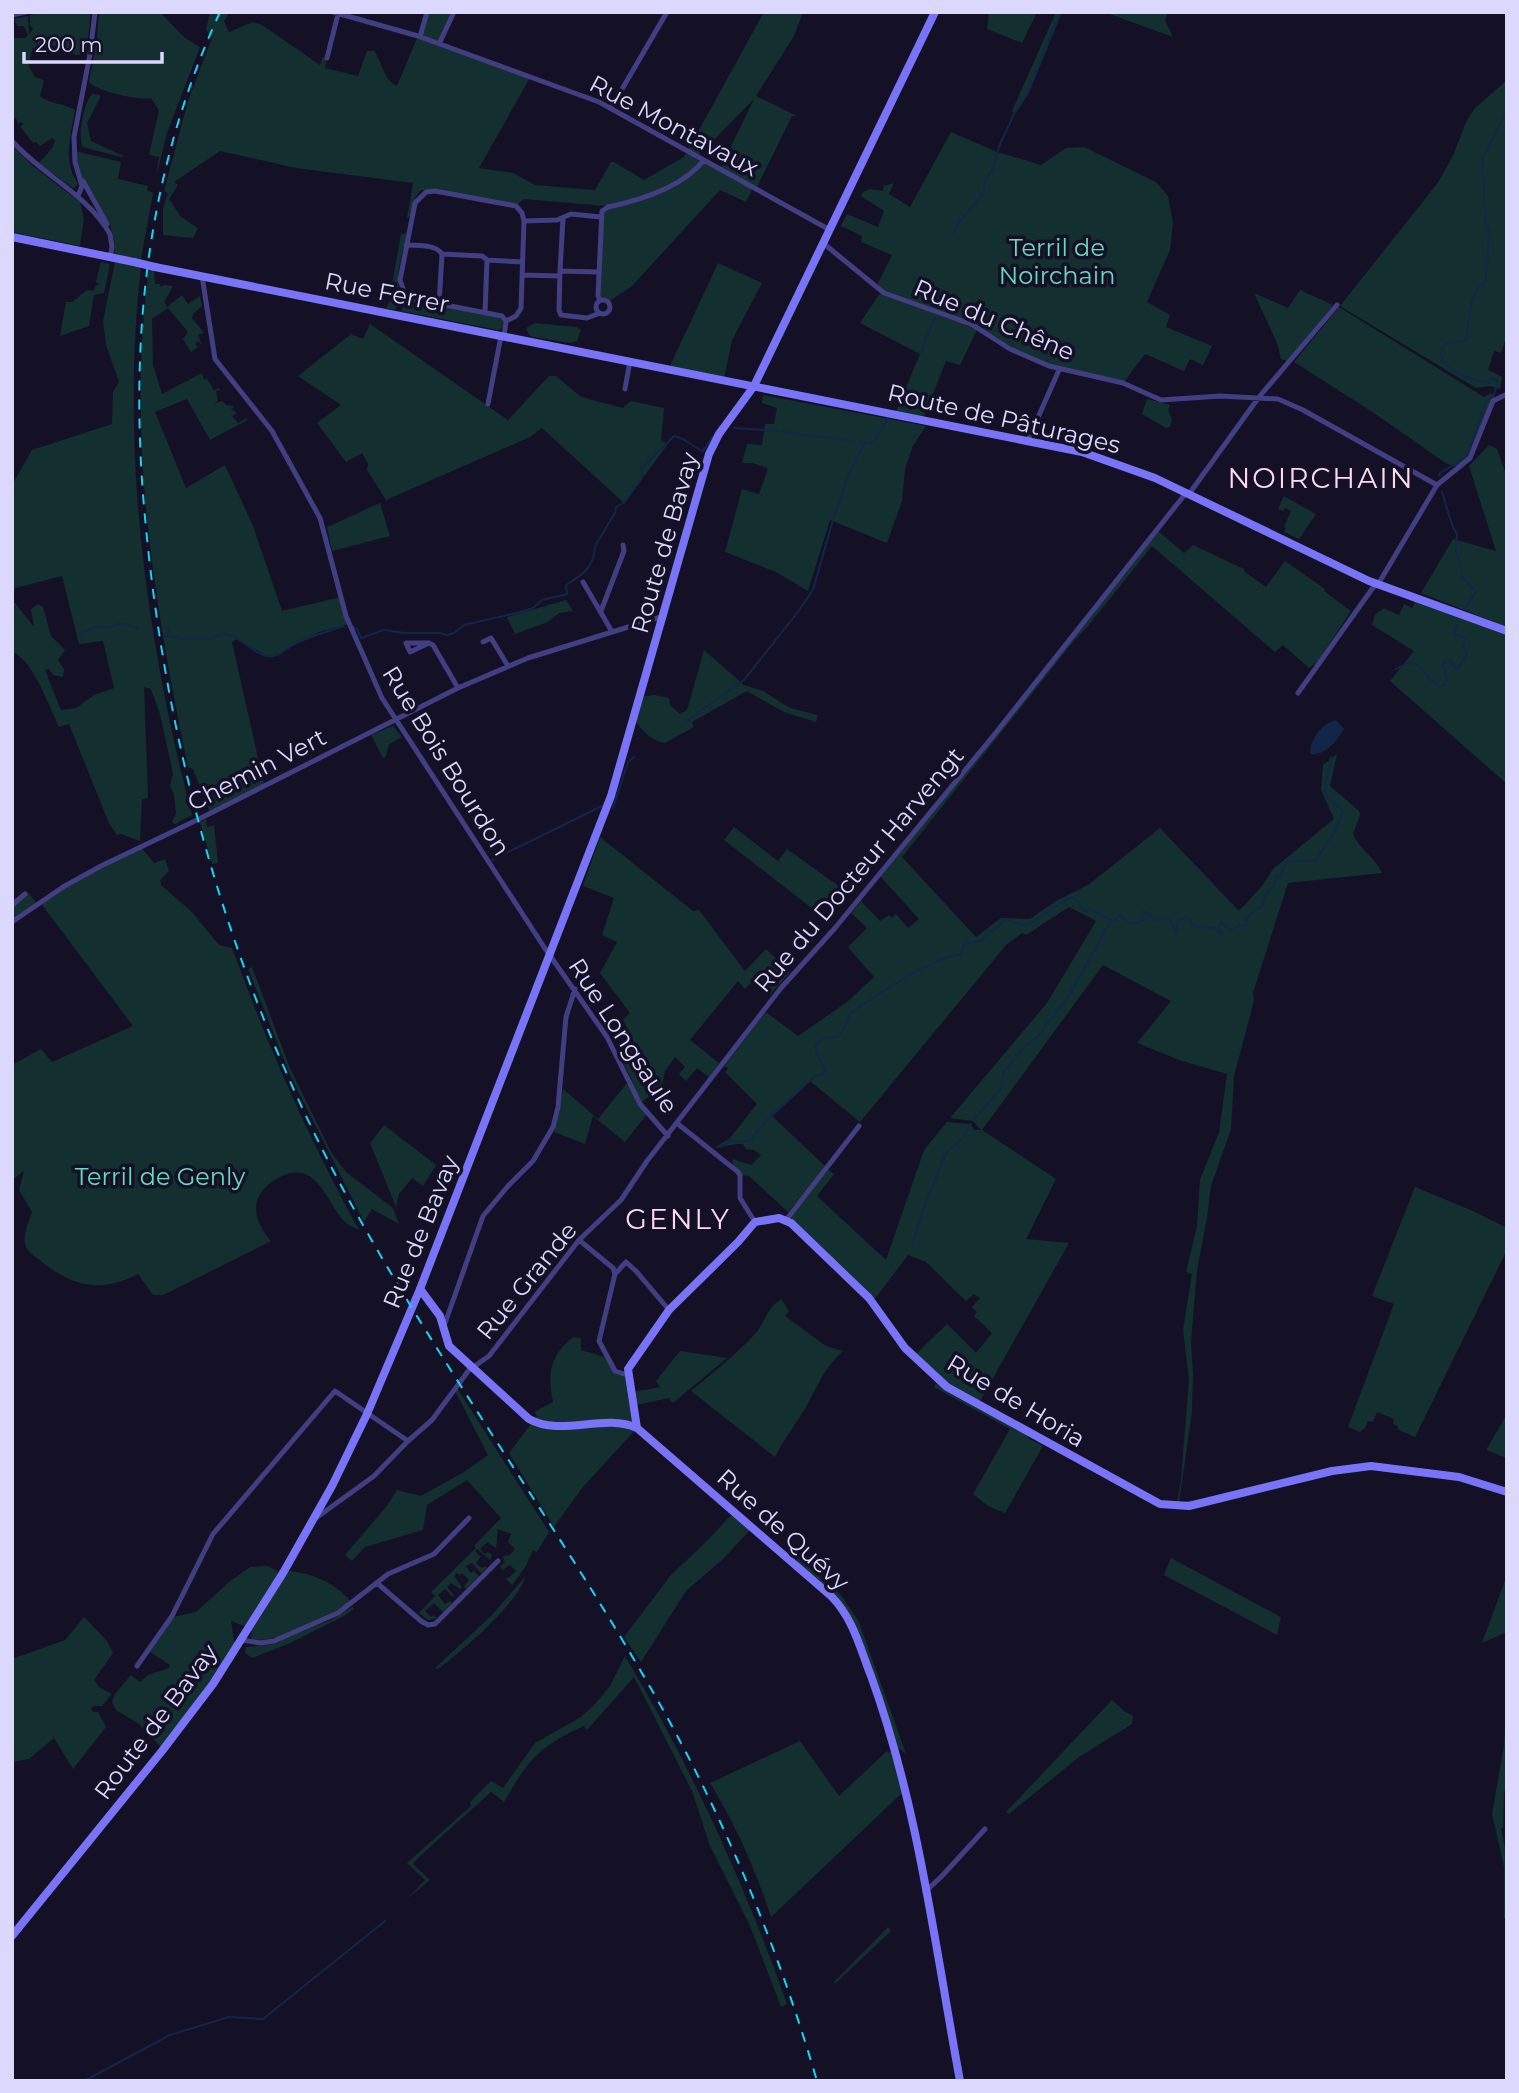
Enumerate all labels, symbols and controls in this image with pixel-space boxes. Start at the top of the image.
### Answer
scale bar [24,21,163,65]
text: 200 m [35,32,102,57]
street label: Rue Montavaux [585,69,764,182]
park label: Terril de Noirchain [999,233,1115,290]
street label: Rue Ferrer [322,266,452,319]
street label: Rue du Chêne [910,273,1079,366]
street label: Route de Pâturages [885,378,1123,459]
street label: Route de Bavay [625,449,704,637]
district label: NOIRCHAIN [1228,461,1414,495]
street label: Rue Bois Bourdon [376,661,516,861]
street label: Chemin Vert [183,722,331,817]
street label: Rue du Docteur Harvengt [748,741,970,998]
street label: Rue Longsaule [563,953,684,1119]
street label: Rue de Bavay [377,1151,464,1313]
park label: Terril de Genly [75,1162,245,1191]
district label: GENLY [625,1202,731,1236]
street label: Rue Grande [470,1216,583,1345]
street label: Rue de Horia [942,1348,1091,1453]
street label: Rue de Quévy [711,1463,855,1597]
street label: Route de Bavay [88,1638,223,1805]

